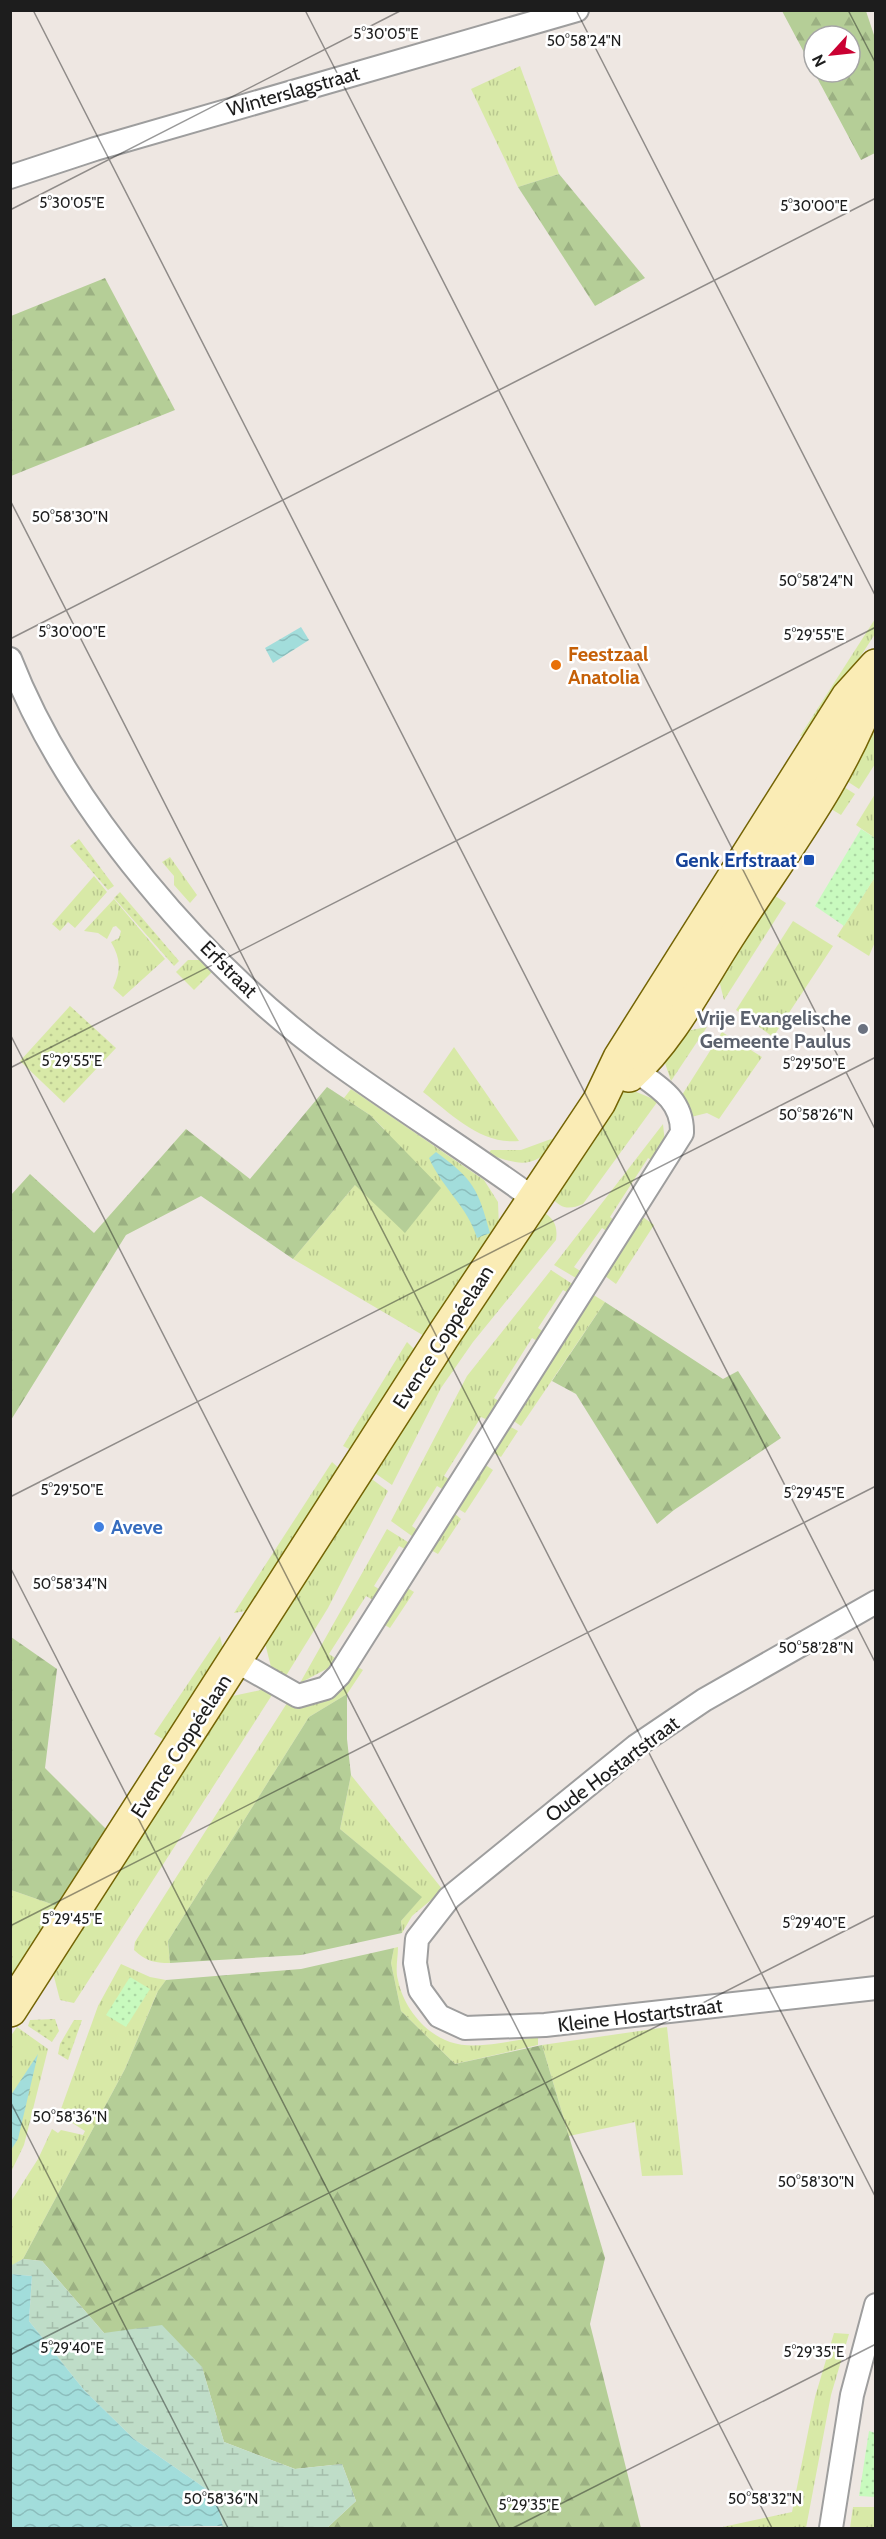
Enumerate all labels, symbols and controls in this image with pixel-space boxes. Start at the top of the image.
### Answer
north arrow [802,24,862,84]
text: 5°30'05"E [353,25,419,43]
text: 50°58'24"N [547,32,621,50]
text: N [808,51,830,70]
street label: Winterslagstraat [224,61,362,121]
text: 5°30'05"E [39,194,105,212]
text: 5°30'00"E [780,197,848,215]
text: 50°58'30"N [32,508,108,526]
text: 50°58'24"N [779,572,853,590]
text: 5°30'00"E [38,623,106,641]
text: 5°29'55"E [784,626,844,644]
place label: Feestzaal Anatolia [568,642,648,689]
marker: Feestzaal Anatolia [549,658,563,672]
place label: Genk Erfstraat [675,848,797,872]
marker: Genk Erfstraat [802,853,816,867]
street label: Erfstraat [195,935,263,1003]
place label: Vrije Evangelische Gemeente Paulus [697,1006,851,1053]
marker: Vrije Evangelische Gemeente Paulus [856,1022,870,1036]
text: 5°29'55"E [42,1052,102,1070]
text: 5°29'50"E [782,1055,846,1073]
text: 50°58'26"N [779,1106,853,1124]
street label: Evence Coppéelaan [388,1261,498,1413]
text: 5°29'50"E [40,1481,104,1499]
text: 5°29'45"E [783,1484,845,1502]
place label: Aveve [111,1515,163,1539]
marker: Aveve [92,1520,106,1534]
text: 50°58'34"N [33,1575,107,1593]
text: 50°58'28"N [778,1639,854,1657]
street label: Evence Coppéelaan [126,1670,236,1822]
street label: Oude Hostartstraat [540,1711,684,1827]
text: 5°29'45"E [41,1910,103,1928]
text: 5°29'40"E [782,1914,846,1932]
street label: Kleine Hostartstraat [556,1993,724,2037]
text: 50°58'36"N [33,2108,107,2126]
text: 50°58'30"N [778,2173,854,2191]
text: 5°29'40"E [40,2339,104,2357]
text: 5°29'35"E [784,2343,844,2361]
text: 50°58'36"N [184,2490,258,2508]
text: 50°58'32"N [728,2490,802,2508]
text: 5°29'35"E [499,2496,559,2514]

